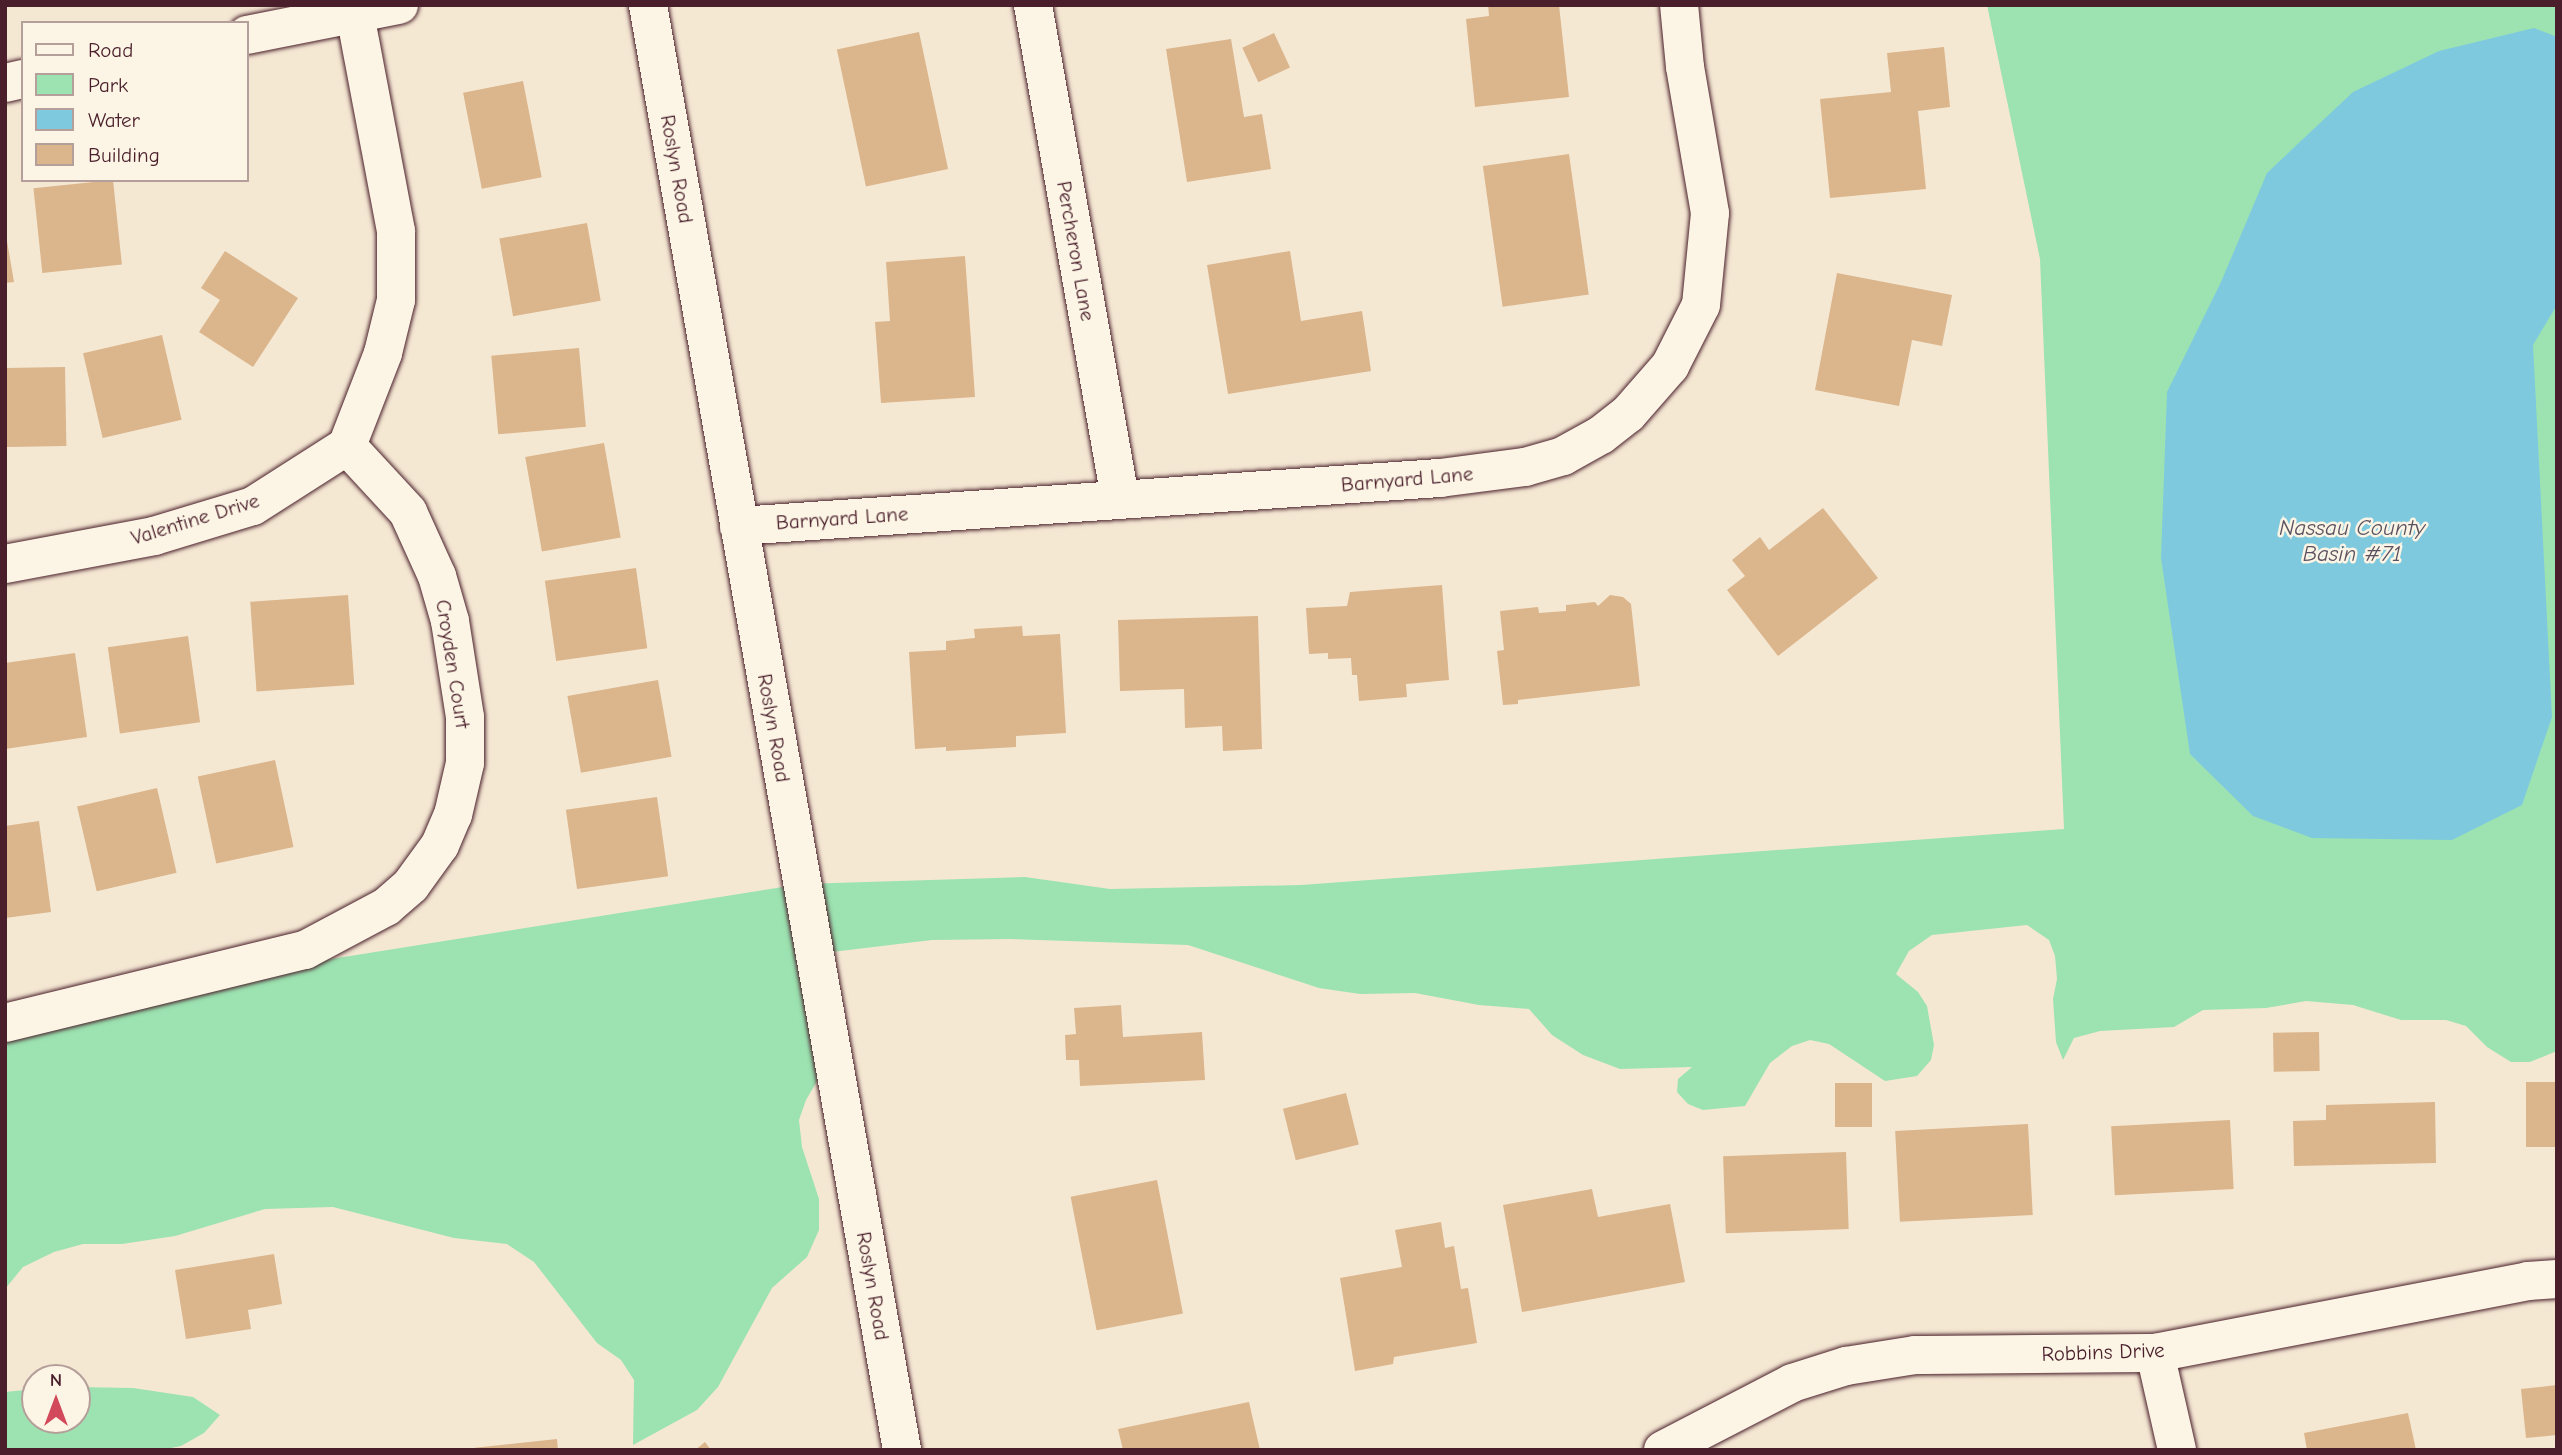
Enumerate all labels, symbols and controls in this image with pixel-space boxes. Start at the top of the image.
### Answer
legend [21,21,248,182]
text: Road [88,38,133,62]
text: Park [88,73,128,97]
text: Water [88,108,140,132]
street label: Roslyn Road [655,113,699,225]
text: Building [88,143,160,167]
street label: Percheron Lane [1051,179,1101,323]
street label: Barnyard Lane [1340,461,1474,497]
street label: Valentine Drive [128,488,262,550]
street label: Barnyard Lane [775,501,909,535]
water label: Nassau County Basin #71 [2279,514,2425,568]
street label: Croyden Court [430,598,476,730]
street label: Roslyn Road [752,672,796,784]
street label: Roslyn Road [851,1230,895,1342]
street label: Robbins Drive [2041,1337,2165,1367]
north arrow [21,1364,91,1434]
text: N [50,1369,62,1391]

